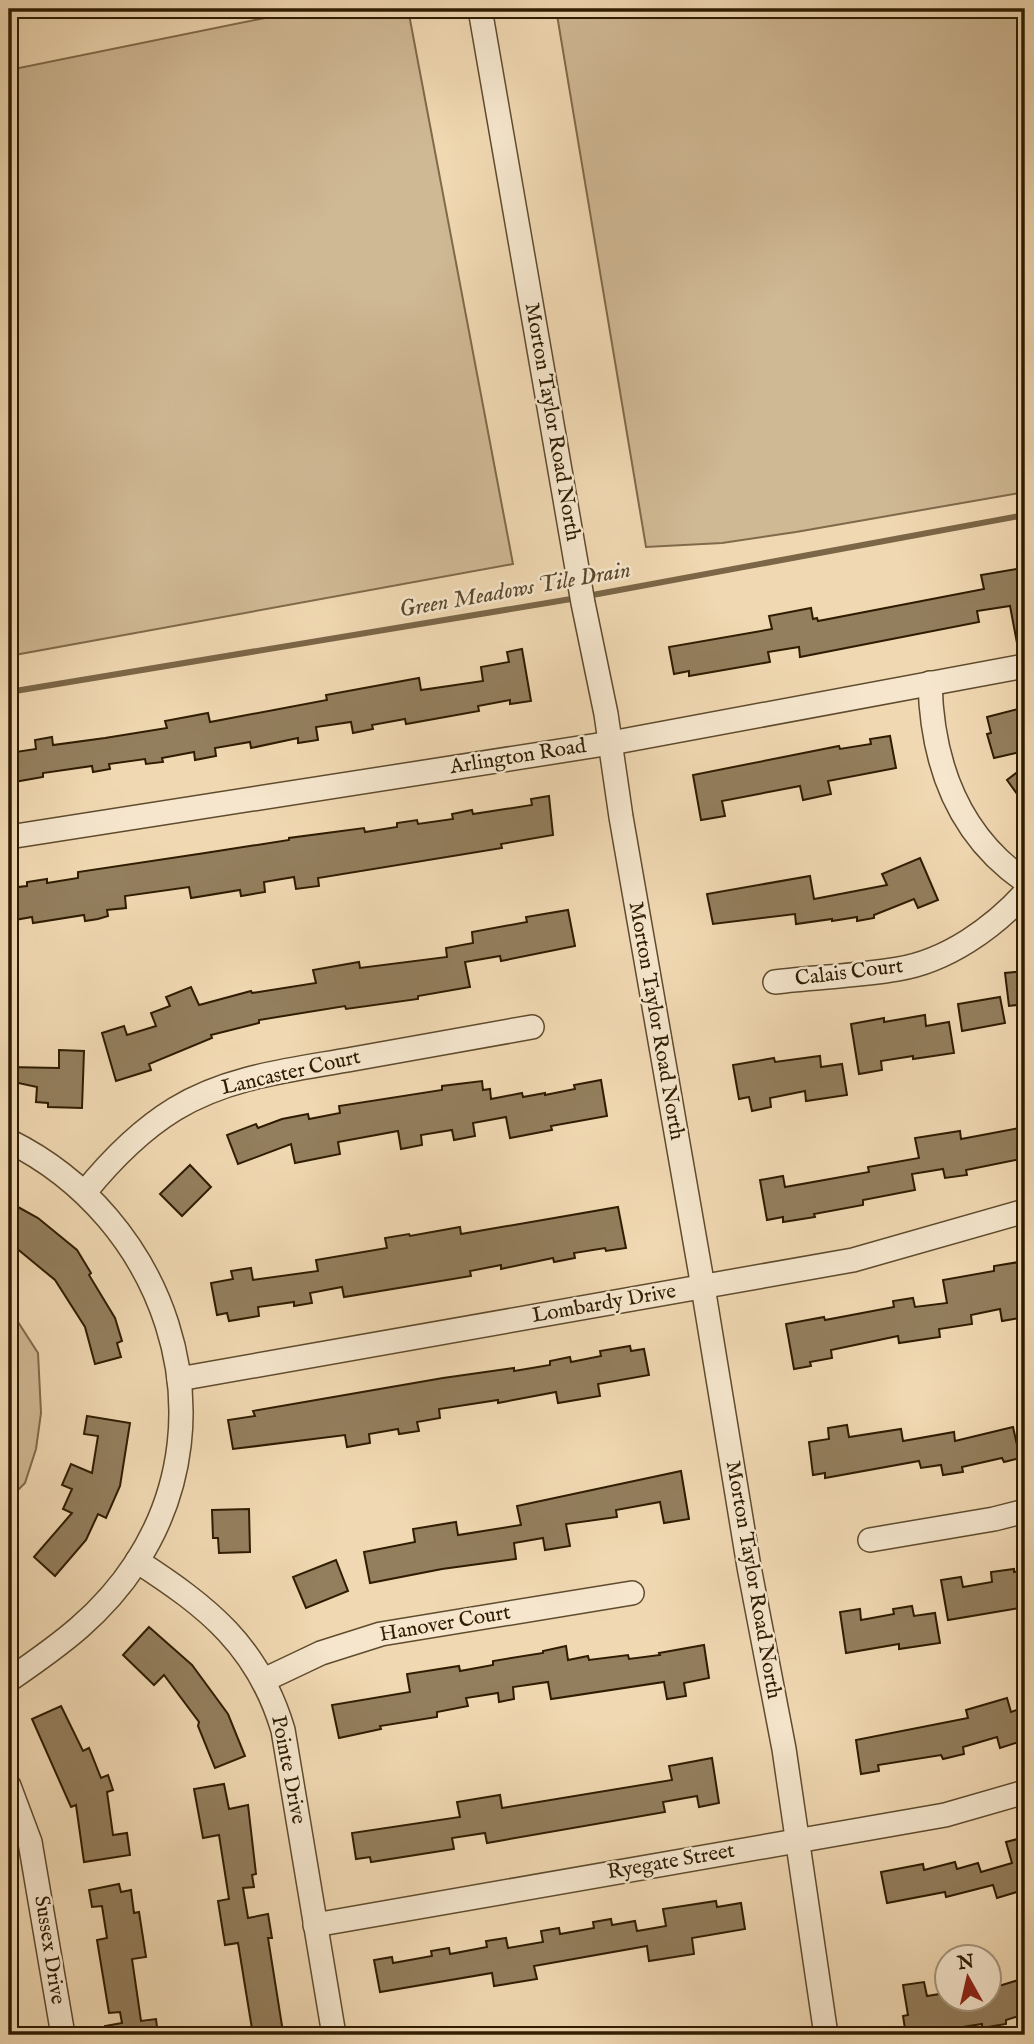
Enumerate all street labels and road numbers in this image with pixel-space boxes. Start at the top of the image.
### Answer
street label: Morton Taylor Road North [518,301,586,543]
street label: Arlington Road [447,733,589,781]
street label: Morton Taylor Road North [622,900,690,1142]
street label: Calais Court [793,953,905,993]
street label: Lancaster Court [219,1044,363,1102]
street label: Lombardy Drive [530,1278,678,1330]
street label: Morton Taylor Road North [719,1459,787,1701]
street label: Hanover Court [377,1599,513,1649]
street label: Pointe Drive [264,1713,312,1827]
street label: Ryegate Street [605,1838,737,1886]
street label: Sussex Drive [27,1894,71,2007]

